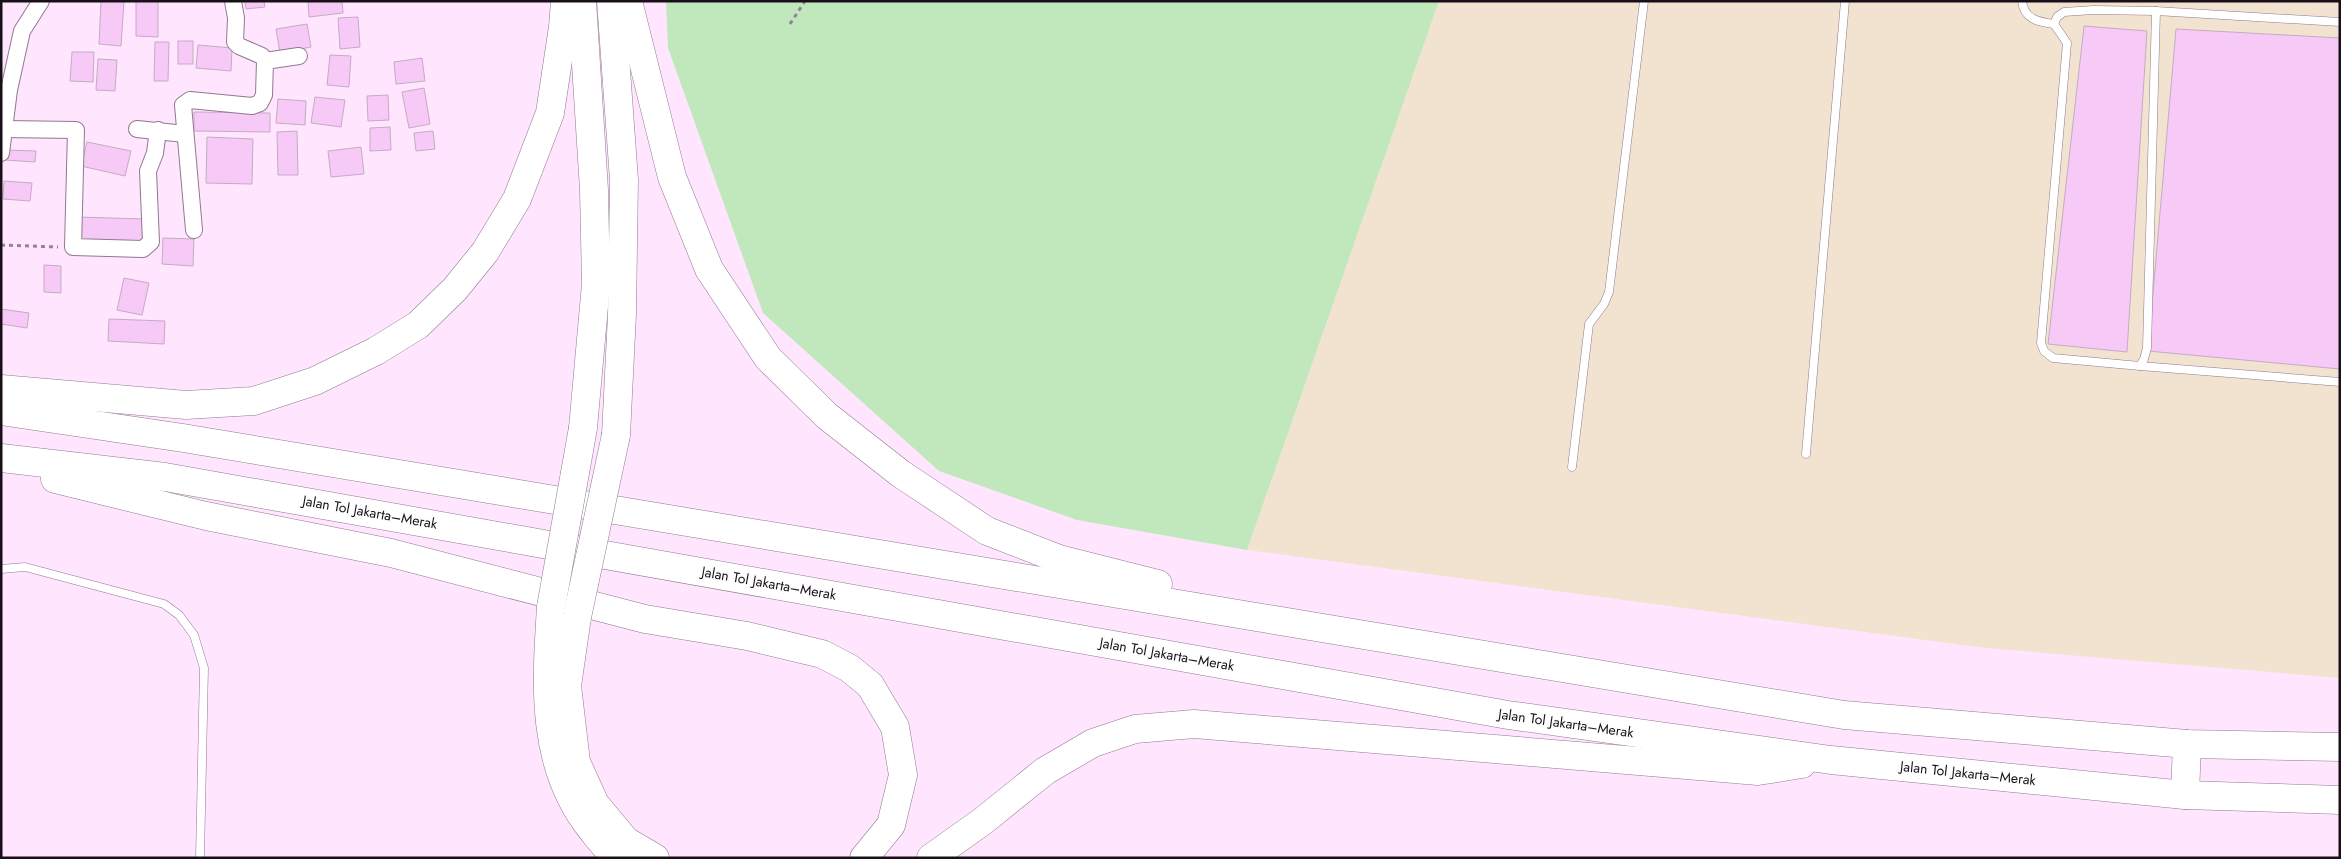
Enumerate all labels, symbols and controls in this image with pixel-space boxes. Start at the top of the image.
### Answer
street label: Jalan Tol Jakarta–Merak [299,490,440,534]
street label: Jalan Tol Jakarta–Merak [698,561,839,605]
street label: Jalan Tol Jakarta–Merak [1096,632,1237,676]
street label: Jalan Tol Jakarta–Merak [1495,703,1636,743]
street label: Jalan Tol Jakarta–Merak [1897,756,2038,790]

